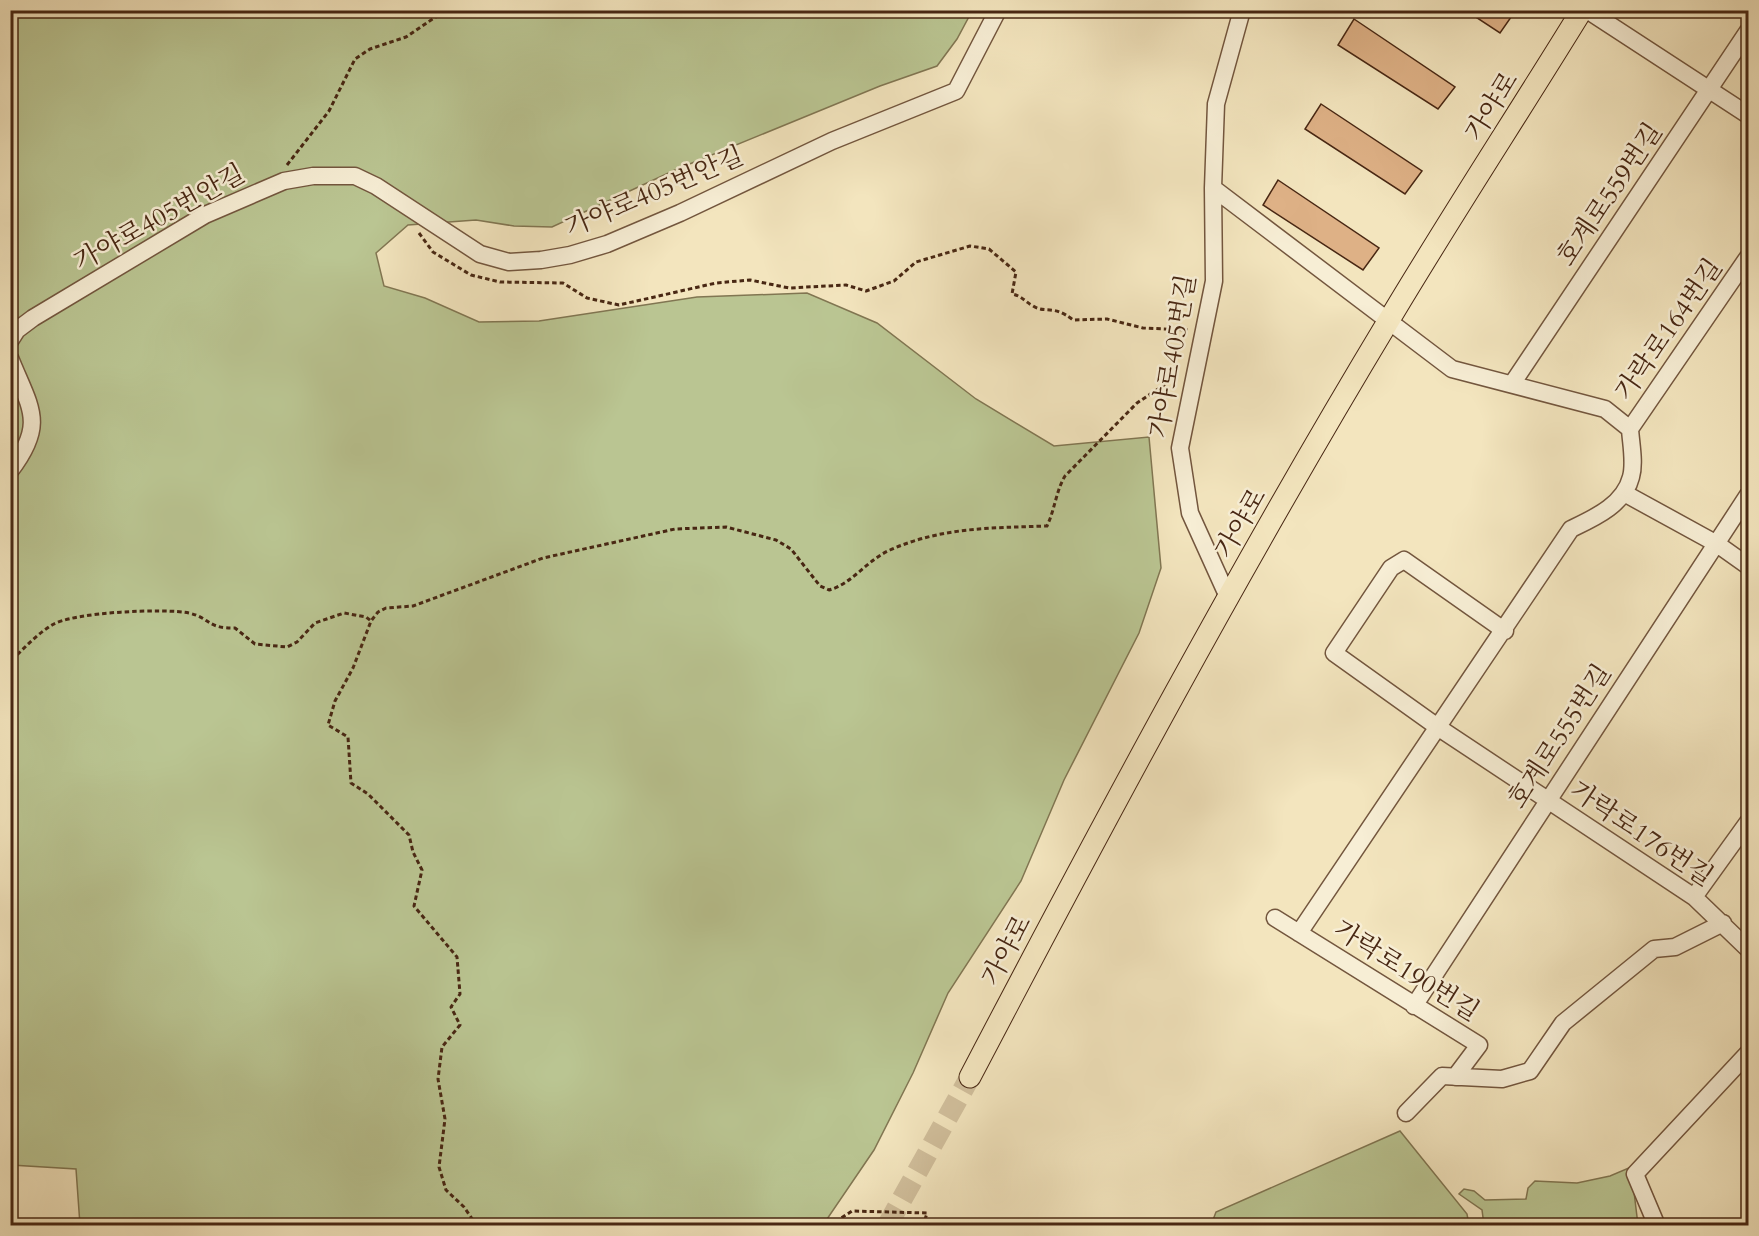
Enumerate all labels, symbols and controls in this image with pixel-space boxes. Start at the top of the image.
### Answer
street label: 가야로 [1457,65,1526,147]
street label: 호계로559번길 [1549,116,1670,273]
street label: 가야로405번안길 [560,138,749,245]
street label: 가야로405번안길 [67,156,251,279]
street label: 가락로164번길 [1607,251,1730,407]
street label: 가야로405번길 [1141,272,1204,441]
street label: 가야로 [1206,482,1274,565]
street label: 호계로555번길 [1500,657,1619,815]
street label: 가락로176번길 [1563,773,1720,894]
street label: 가야로 [973,909,1040,992]
street label: 가락로190번길 [1327,912,1486,1029]

